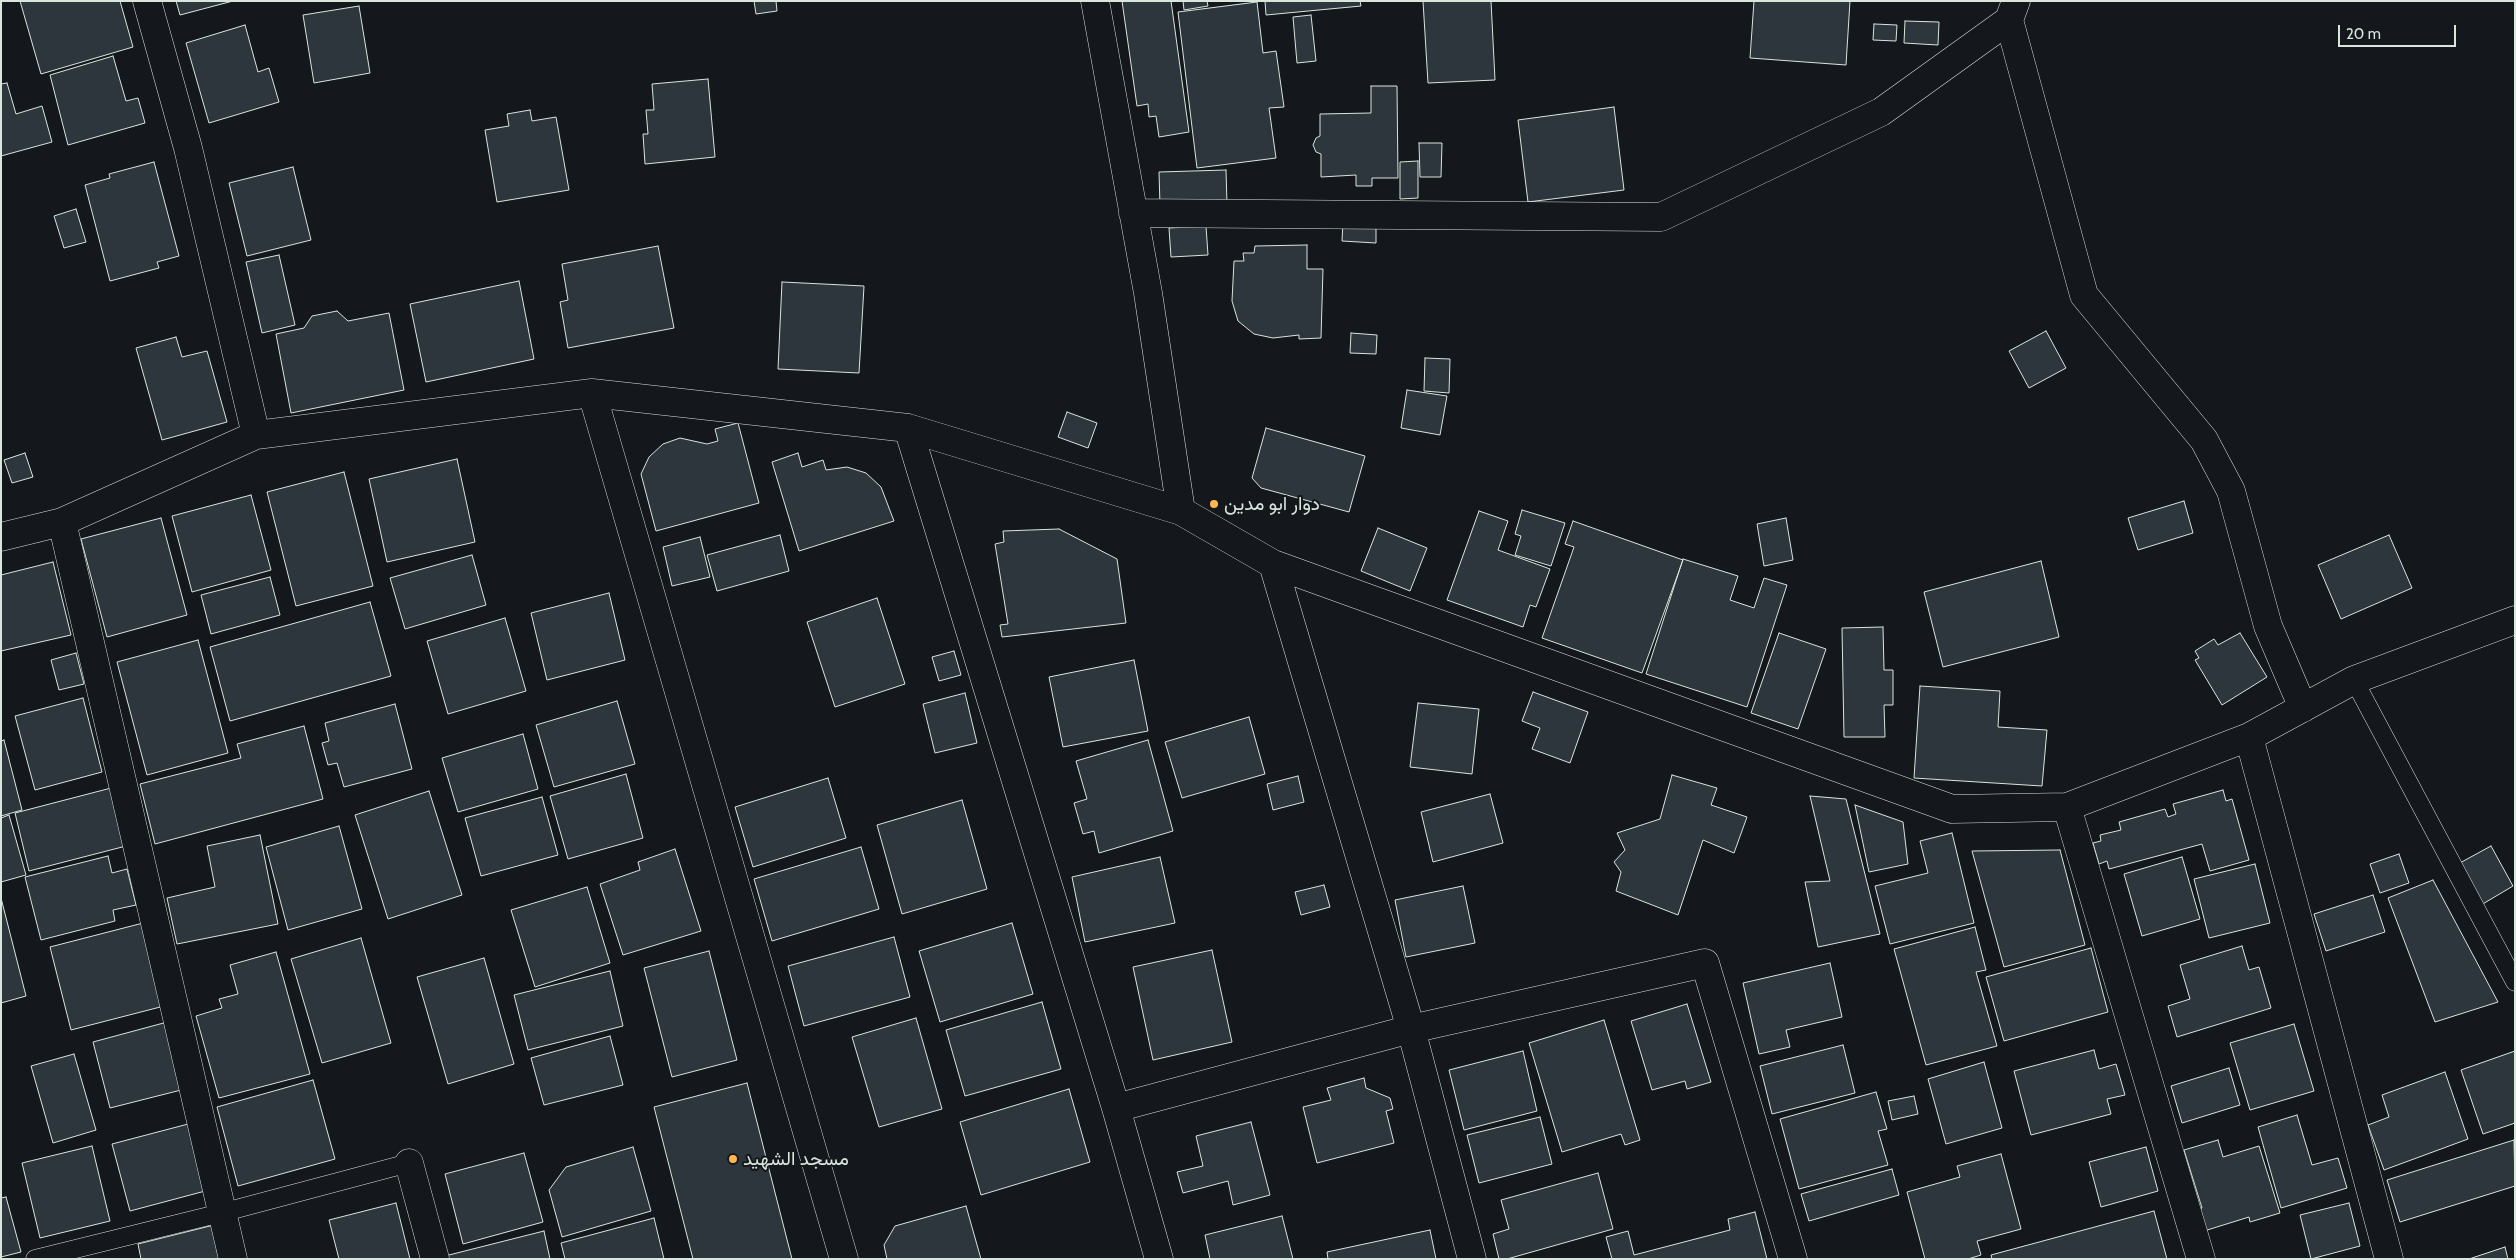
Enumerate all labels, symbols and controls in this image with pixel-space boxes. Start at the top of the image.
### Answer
scale bar [2341,15,2458,47]
text: 20 m [2346,25,2381,43]
place label: دوار ابو مدين [1224,493,1320,515]
marker: دوار ابو مدين [1208,498,1220,510]
place label: مسجد الشهيد [743,1148,849,1170]
marker: مسجد الشهيد [727,1153,739,1165]

